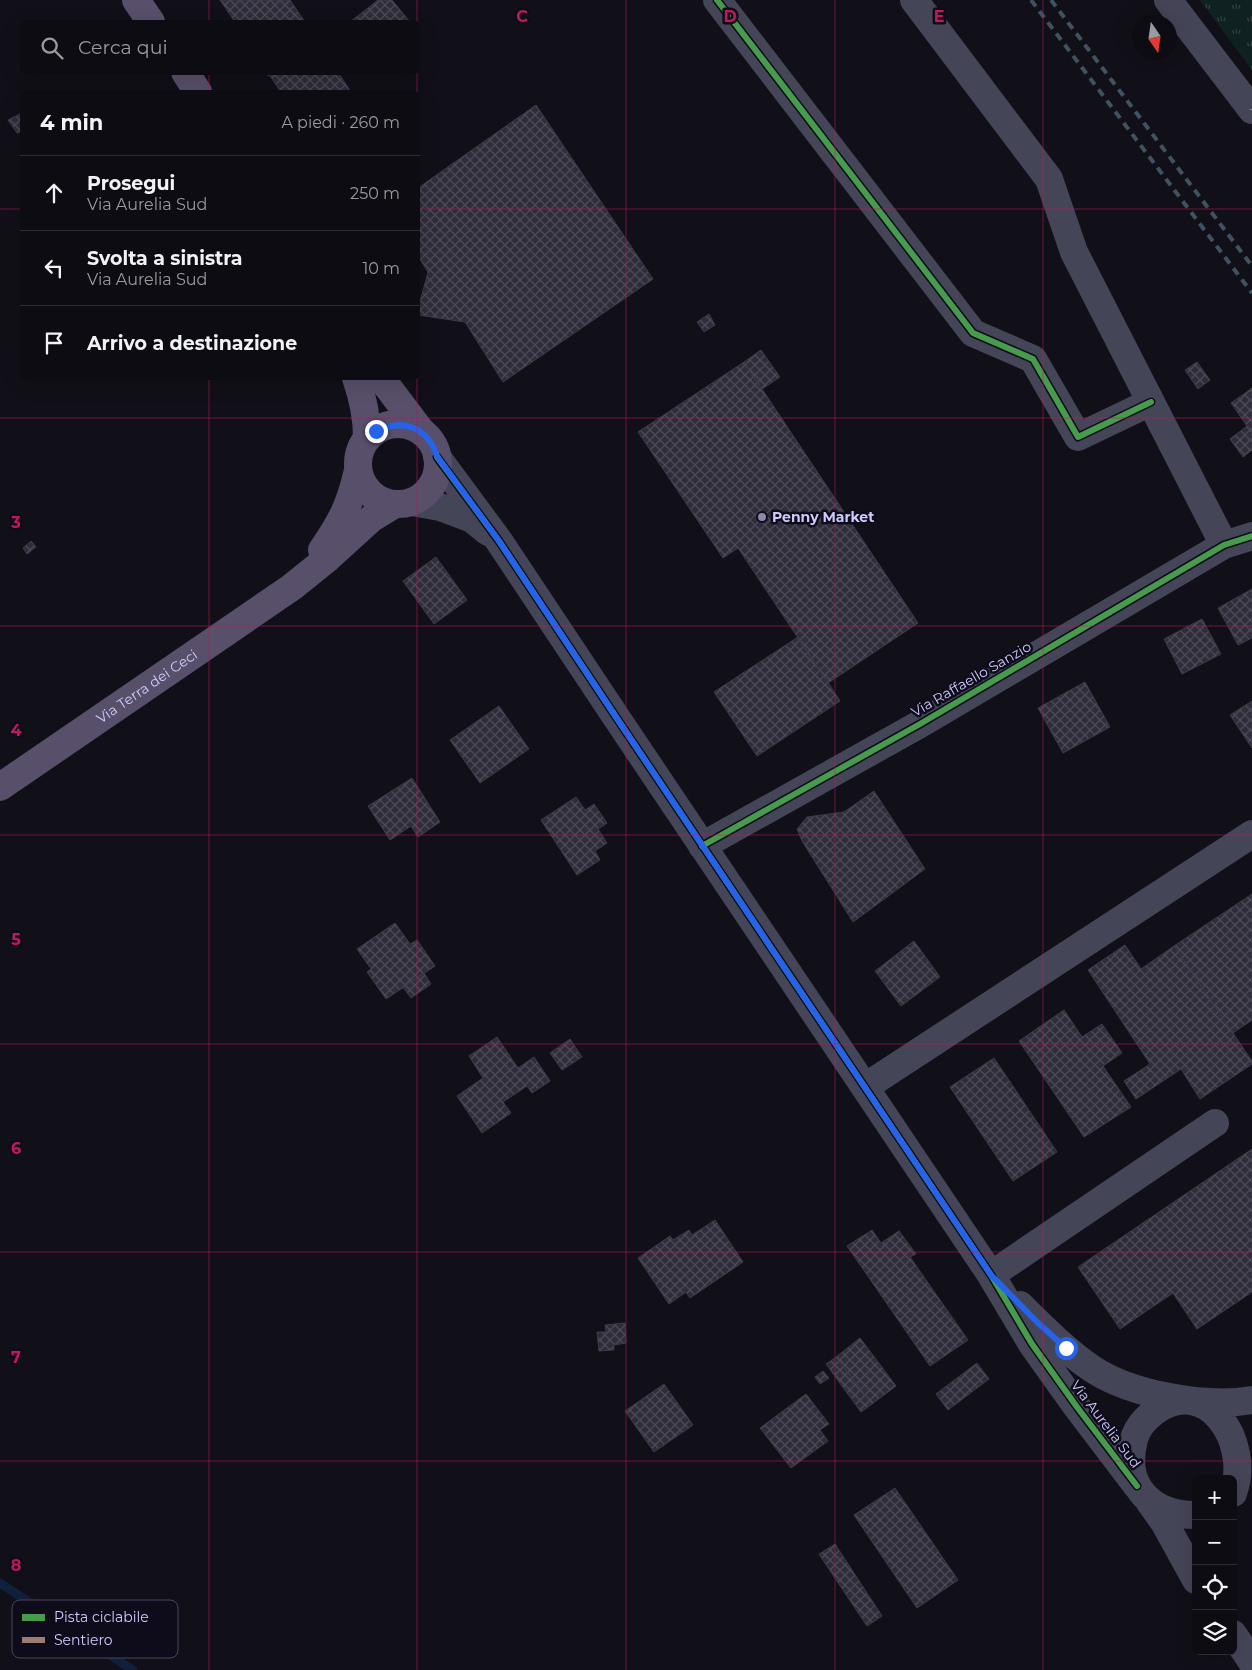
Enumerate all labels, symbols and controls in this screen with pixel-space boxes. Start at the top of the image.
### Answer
text: C [516,7,528,26]
text: D [723,7,737,26]
text: E [934,7,944,26]
north arrow [1132,15,1177,60]
search box [20,20,420,75]
icon: search [38,34,66,62]
text: Cerca qui [78,36,168,59]
text: 4 min [40,110,103,135]
text: A piedi · 260 m [281,113,400,132]
text: Prosegui [87,172,175,195]
icon: ahead [40,179,68,207]
text: 250 m [350,184,400,203]
text: Via Aurelia Sud [87,195,207,214]
text: Svolta a sinistra [87,247,242,270]
icon: left [40,254,68,282]
text: 10 m [362,259,400,278]
text: Via Aurelia Sud [87,270,207,289]
icon: arrive [40,329,68,357]
text: Arrivo a destinazione [87,332,297,355]
route end [365,420,388,443]
place label: Penny Market [772,508,874,526]
marker: Penny Market [756,511,768,523]
text: 3 [10,513,21,532]
street label: Via Raffaello Sanzio [908,637,1034,721]
street label: Via Terra dei Ceci [93,645,201,727]
text: 4 [10,721,22,740]
text: 5 [11,930,21,949]
text: 6 [11,1139,21,1158]
route start [1055,1337,1078,1360]
text: 7 [11,1348,21,1367]
street label: Via Aurelia Sud [1067,1376,1145,1472]
map controls [1192,1475,1237,1655]
button: + [1192,1475,1237,1520]
button: − [1192,1520,1237,1565]
text: 8 [11,1556,21,1575]
button: locate [1192,1565,1237,1610]
legend [12,1600,178,1658]
text: Pista ciclabile [54,1608,149,1626]
button: layers [1192,1610,1237,1655]
text: Sentiero [54,1631,113,1649]

